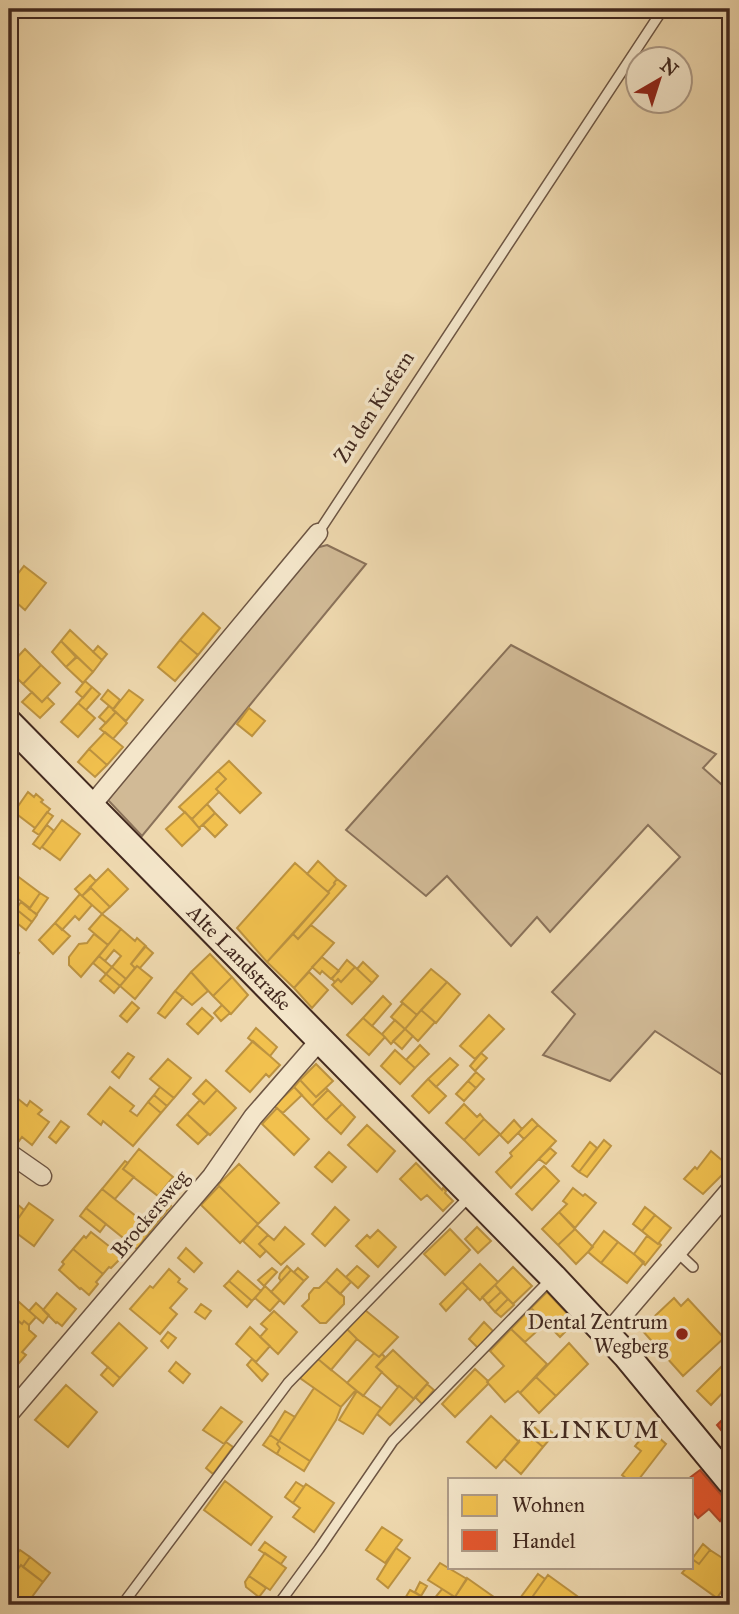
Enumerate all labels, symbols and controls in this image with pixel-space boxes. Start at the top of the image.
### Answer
north arrow [624,46,694,116]
text: N [656,53,683,81]
street label: Zu den Kiefern [328,346,420,468]
street label: Alte Landstraße [181,899,297,1016]
street label: Brockersweg [106,1164,195,1263]
place label: Dental Zentrum Wegberg [528,1309,668,1359]
marker: Dental Zentrum Wegberg [674,1326,690,1342]
district label: KLINKUM [521,1415,661,1445]
legend [448,1478,694,1568]
text: Wohnen [512,1492,585,1518]
text: Handel [512,1528,576,1554]

